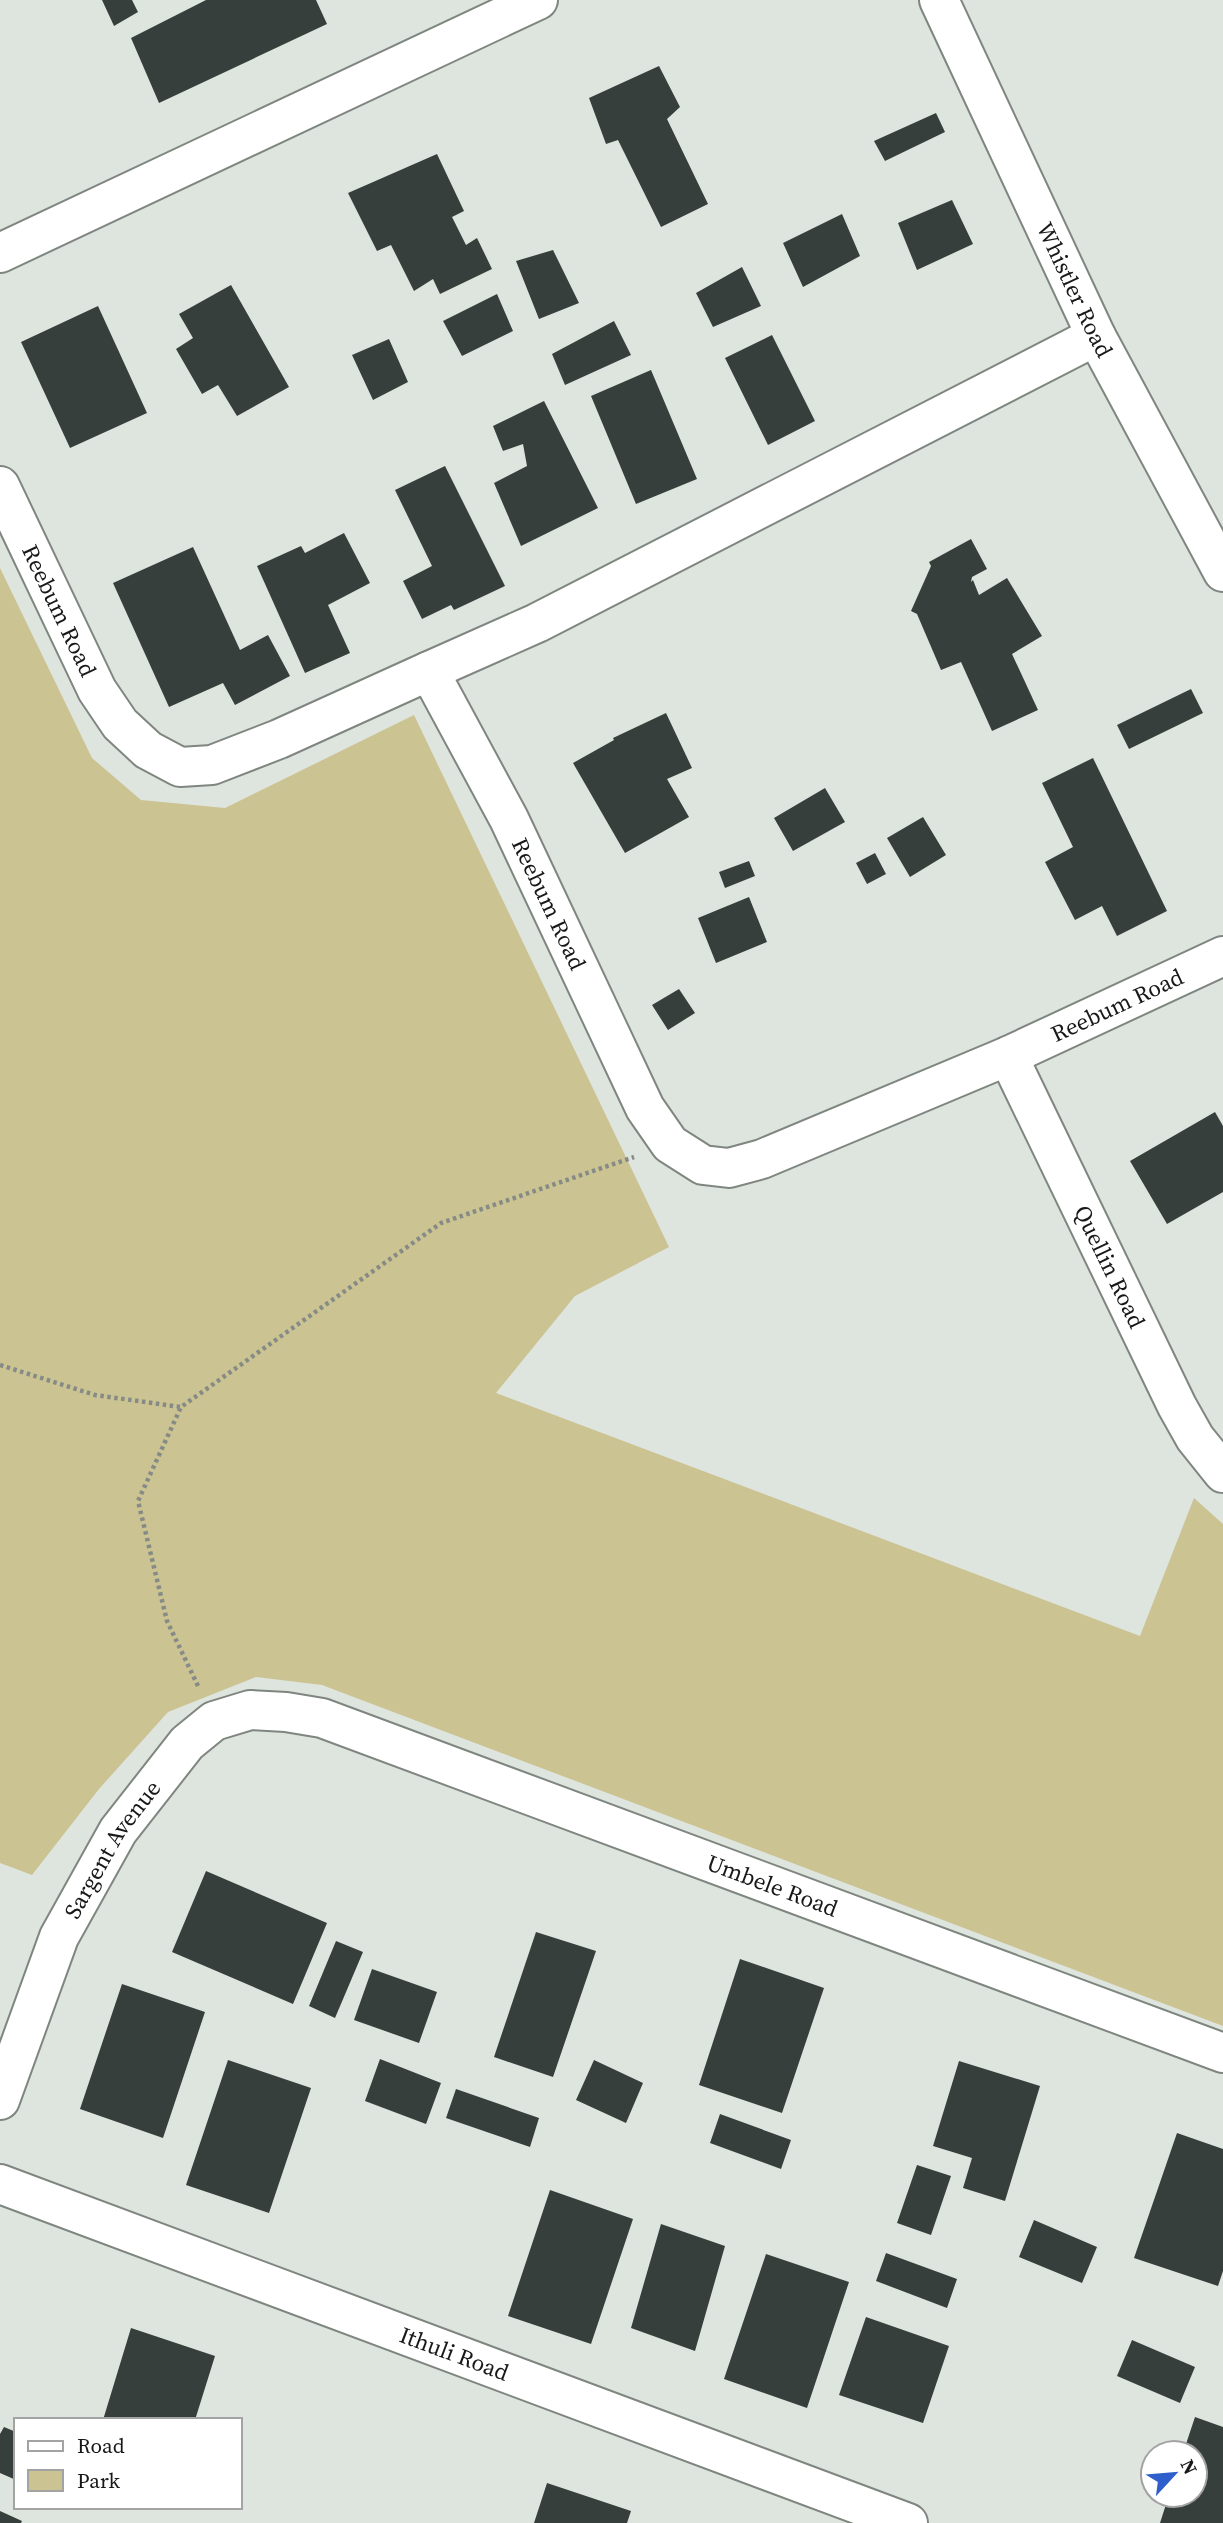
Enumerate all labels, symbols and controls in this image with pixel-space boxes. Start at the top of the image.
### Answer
street label: Whistler Road [1029,217,1121,363]
street label: Reebum Road [14,539,104,682]
street label: Reebum Road [504,832,594,975]
street label: Reebum Road [1046,961,1189,1050]
street label: Quellin Road [1066,1200,1153,1334]
street label: Sargent Avenue [56,1773,168,1924]
street label: Umbele Road [702,1846,842,1924]
street label: Ithuli Road [395,2319,513,2389]
legend [14,2418,242,2509]
text: Road [77,2431,125,2460]
north arrow [1139,2439,1209,2509]
text: N [1175,2455,1204,2479]
text: Park [77,2466,121,2495]

